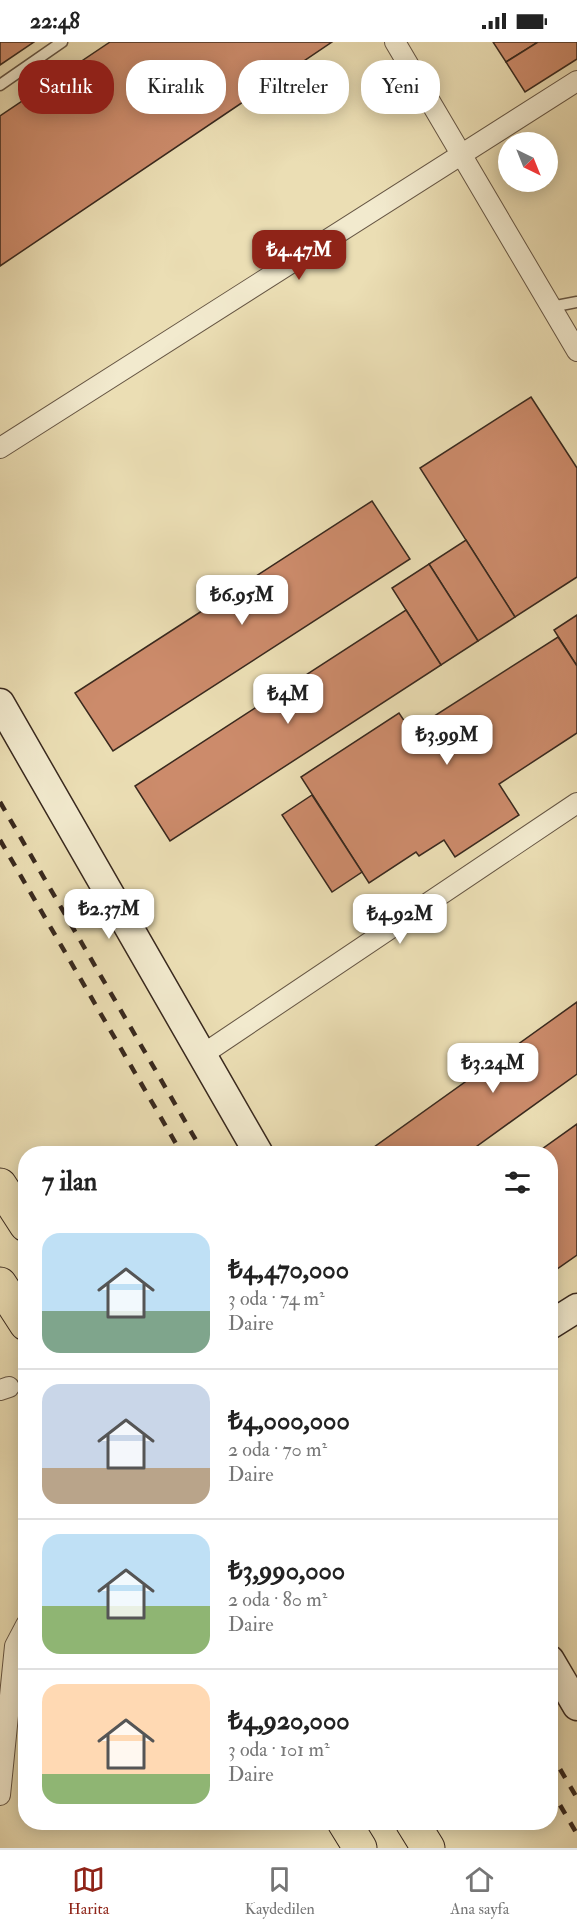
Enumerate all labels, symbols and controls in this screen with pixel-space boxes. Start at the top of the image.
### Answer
text: 22:48 [30,7,80,35]
chip: Satılık [18,60,114,114]
chip: Kiralık [126,60,226,114]
chip: Filtreler [238,60,349,114]
chip: Yeni [361,60,440,114]
north arrow [498,132,558,192]
map controls [498,132,558,192]
pin: ₺4.47M [250,230,348,281]
text: ₺4.47M [266,237,332,262]
pin: ₺6.95M [193,575,291,626]
text: ₺6.95M [210,582,274,607]
pin: ₺4M [259,674,317,725]
text: ₺4M [267,681,309,706]
pin: ₺3.99M [398,715,496,766]
text: ₺3.99M [416,722,478,747]
pin: ₺2.37M [60,889,158,940]
pin: ₺4.92M [351,894,449,945]
text: ₺2.37M [78,896,140,921]
text: ₺4.92M [367,901,433,926]
pin: ₺3.24M [444,1043,542,1094]
text: ₺3.24M [461,1050,525,1075]
text: 7 ilan [42,1166,97,1198]
icon: filters [501,1166,534,1199]
text: ₺4,470,000 [228,1254,349,1286]
icon: home [90,1257,162,1329]
text: 3 oda · 74 m² [228,1286,325,1311]
text: Daire [228,1311,274,1336]
text: ₺4,000,000 [228,1405,350,1437]
icon: home [90,1408,162,1480]
text: 2 oda · 70 m² [228,1437,327,1462]
text: Daire [228,1462,274,1487]
text: ₺3,990,000 [228,1555,345,1587]
icon: home [90,1558,162,1630]
text: 2 oda · 80 m² [228,1587,327,1612]
text: Daire [228,1612,274,1637]
text: ₺4,920,000 [228,1705,350,1737]
icon: home [90,1708,162,1780]
text: 3 oda · 101 m² [228,1737,330,1762]
text: Daire [228,1762,274,1787]
tab: Harita [68,1863,109,1919]
tab: Kaydedilen [245,1863,315,1919]
tab: Ana sayfa [450,1863,509,1919]

